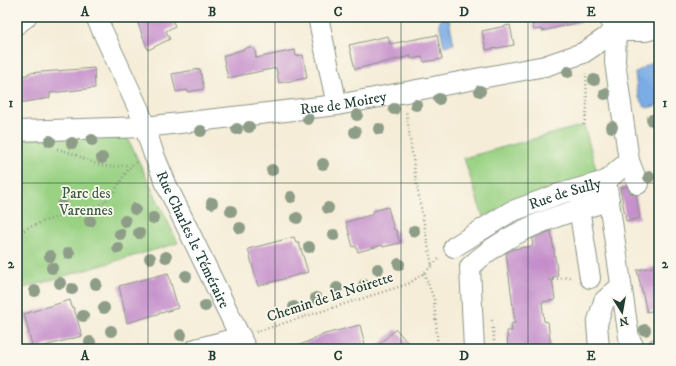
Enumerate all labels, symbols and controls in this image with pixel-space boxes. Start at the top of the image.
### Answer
text: A [80,4,90,20]
text: B [208,4,216,20]
text: C [334,4,343,20]
text: D [459,4,469,20]
text: E [586,4,596,20]
street label: Rue de Moirey [299,86,389,119]
text: 1 [9,95,14,111]
text: 1 [663,95,668,111]
street label: Rue Charles le Téméraire [152,168,234,311]
street label: Rue de Sully [526,173,604,214]
park label: Parc des Varennes [58,184,113,220]
text: 2 [8,256,15,272]
text: 2 [662,256,669,272]
street label: Chemin de la Noirette [264,268,396,326]
north arrow [602,292,642,332]
text: N [618,313,629,329]
text: A [80,348,90,364]
text: B [208,348,216,364]
text: C [334,348,343,364]
text: D [459,348,469,364]
text: E [586,348,596,364]

